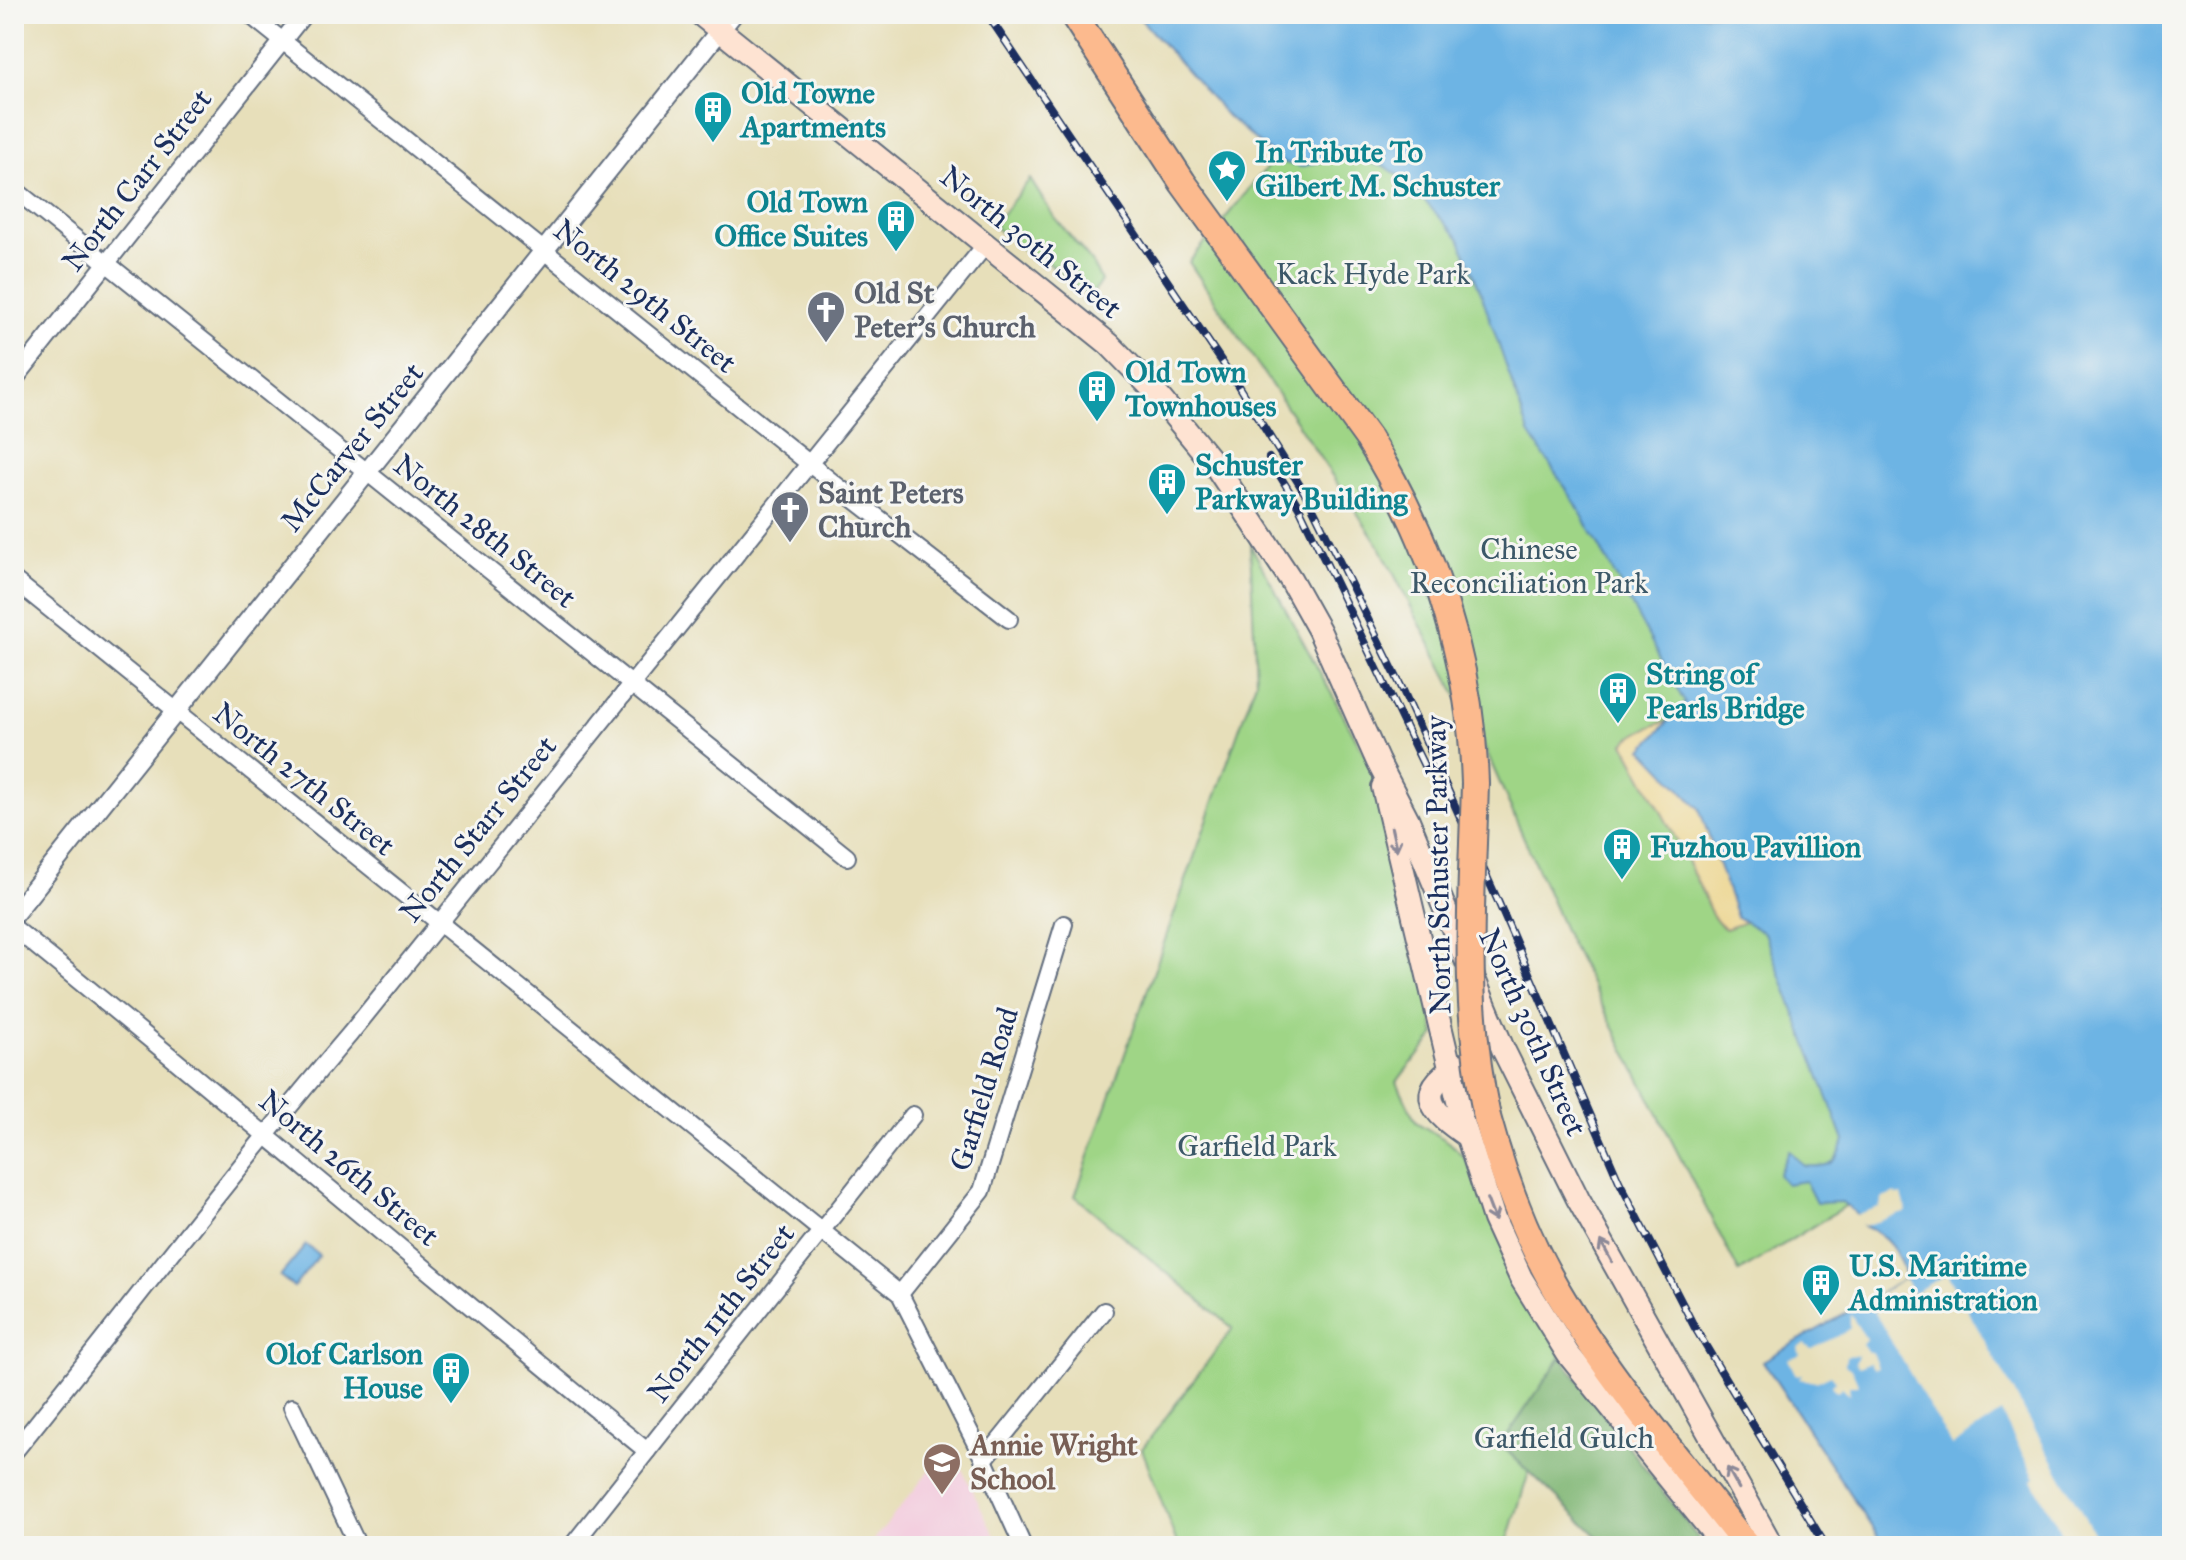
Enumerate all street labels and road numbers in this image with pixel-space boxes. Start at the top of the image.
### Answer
street label: North Carr Street [55,81,220,278]
street label: North 30th Street [933,158,1129,326]
street label: North 29th Street [546,211,744,382]
street label: McCarver Street [273,355,431,539]
street label: North 28th Street [387,446,584,616]
street label: North 27th Street [206,695,402,864]
street label: North Schuster Parkway [1417,714,1459,1015]
street label: North Starr Street [392,728,564,929]
street label: North 30th Street [1471,923,1595,1141]
street label: Garfield Road [942,1003,1026,1175]
street label: North 26th Street [252,1082,447,1254]
street label: North 11th Street [640,1216,802,1410]

